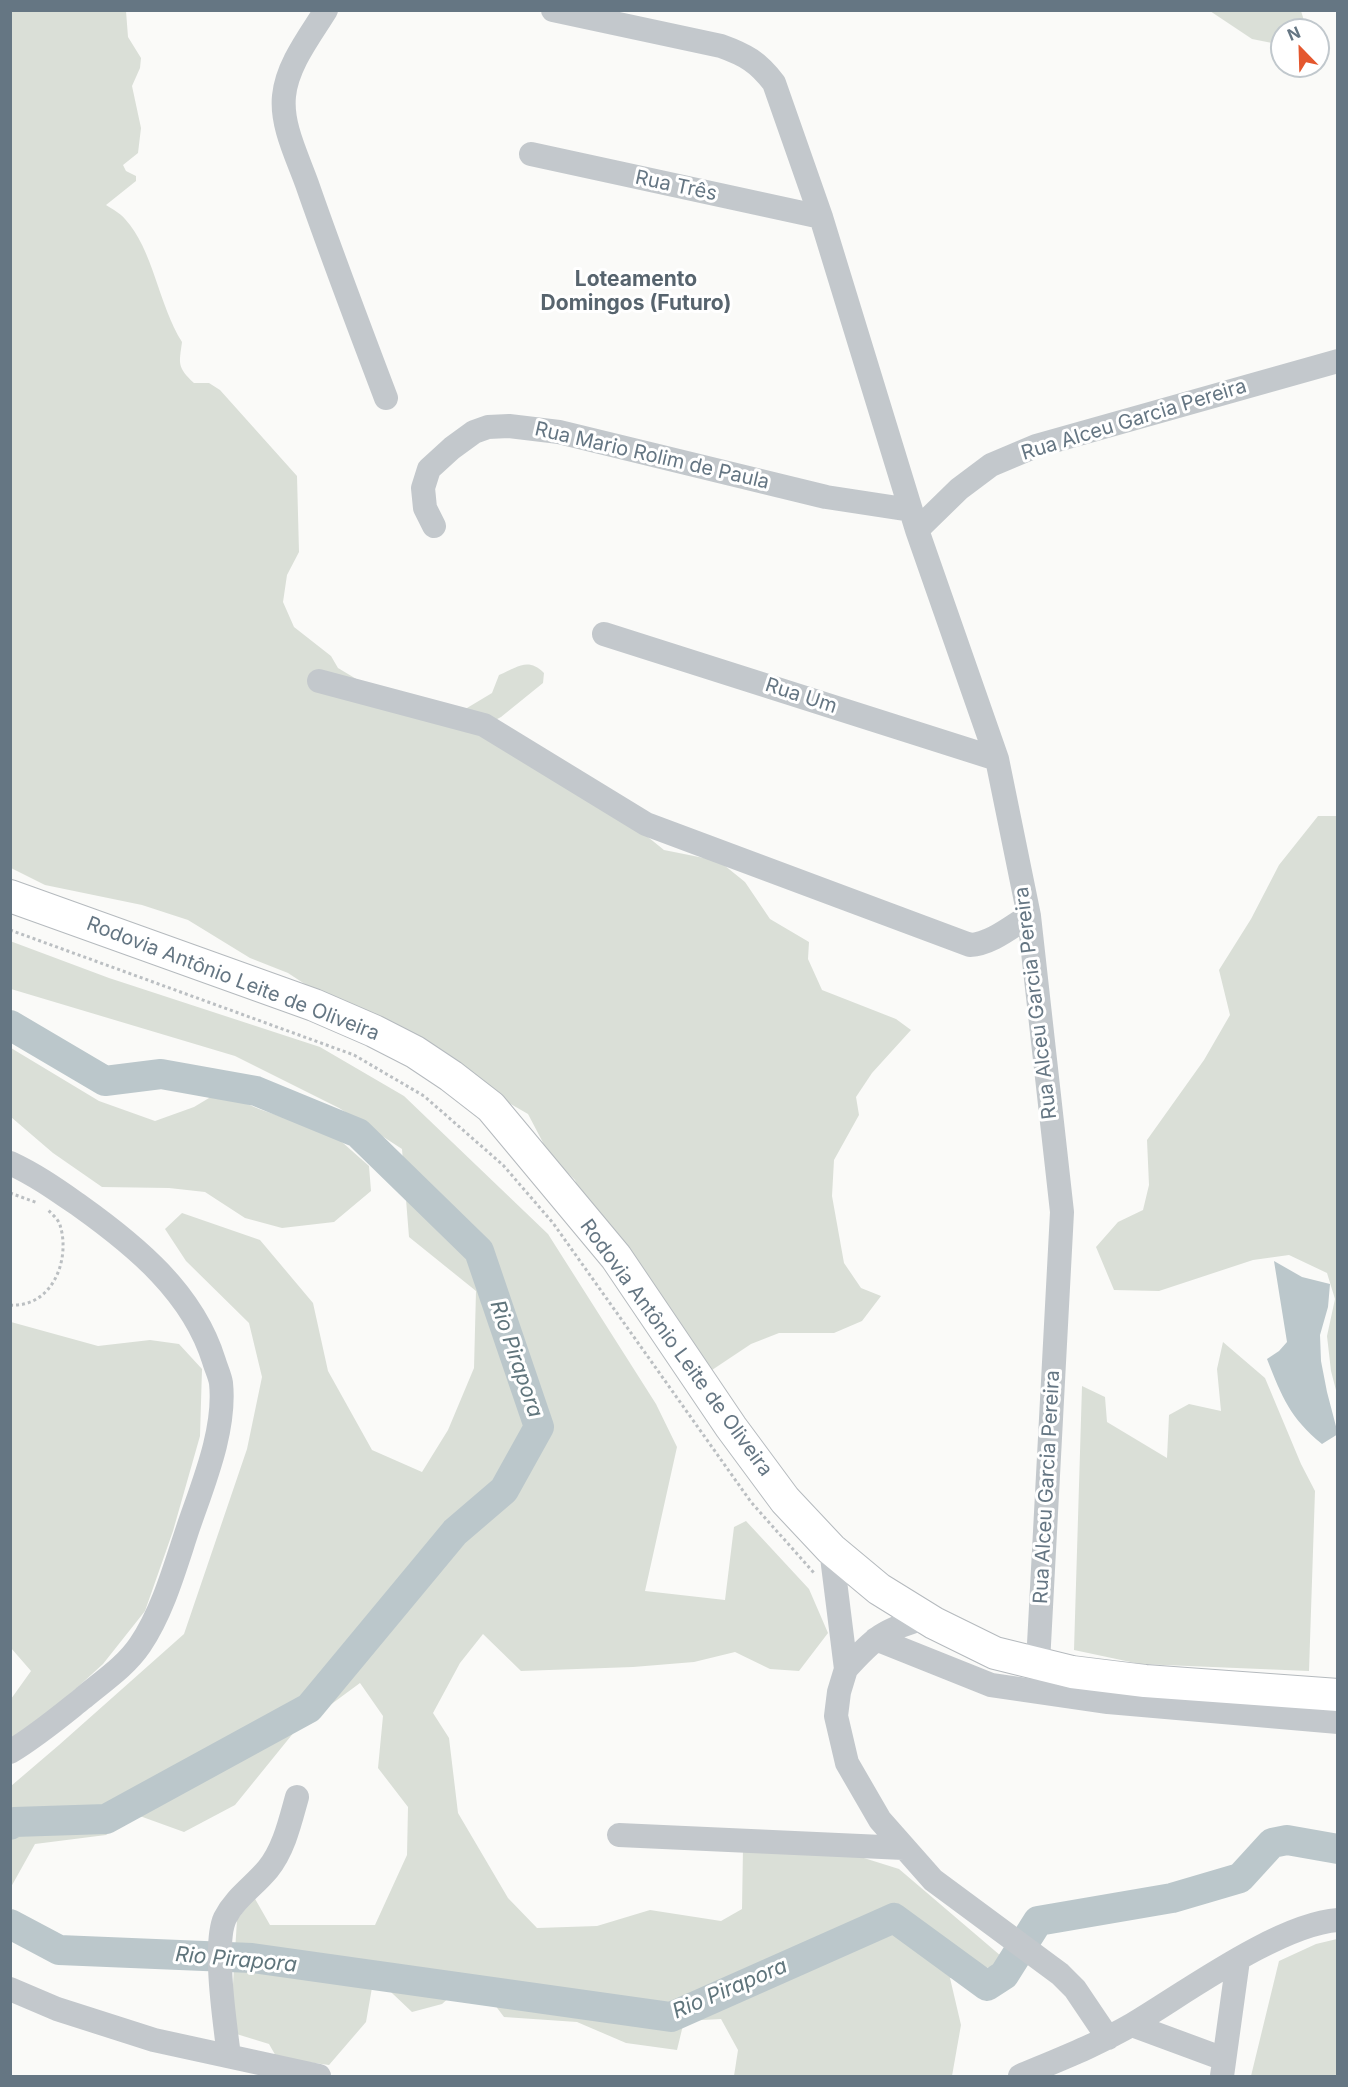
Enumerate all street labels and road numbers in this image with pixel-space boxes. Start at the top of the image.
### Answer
street label: Rua Três [633,166,719,206]
street label: Rua Alceu Garcia Pereira [1019,374,1249,466]
street label: Rua Mario Rolim de Paula [532,417,772,495]
street label: Rua Um [762,673,840,719]
street label: Rua Alceu Garcia Pereira [1010,885,1062,1121]
street label: Rodovia Antônio Leite de Oliveira [83,912,383,1046]
street label: Rodovia Antônio Leite de Oliveira [575,1215,777,1481]
street label: Rua Alceu Garcia Pereira [1029,1370,1065,1604]

